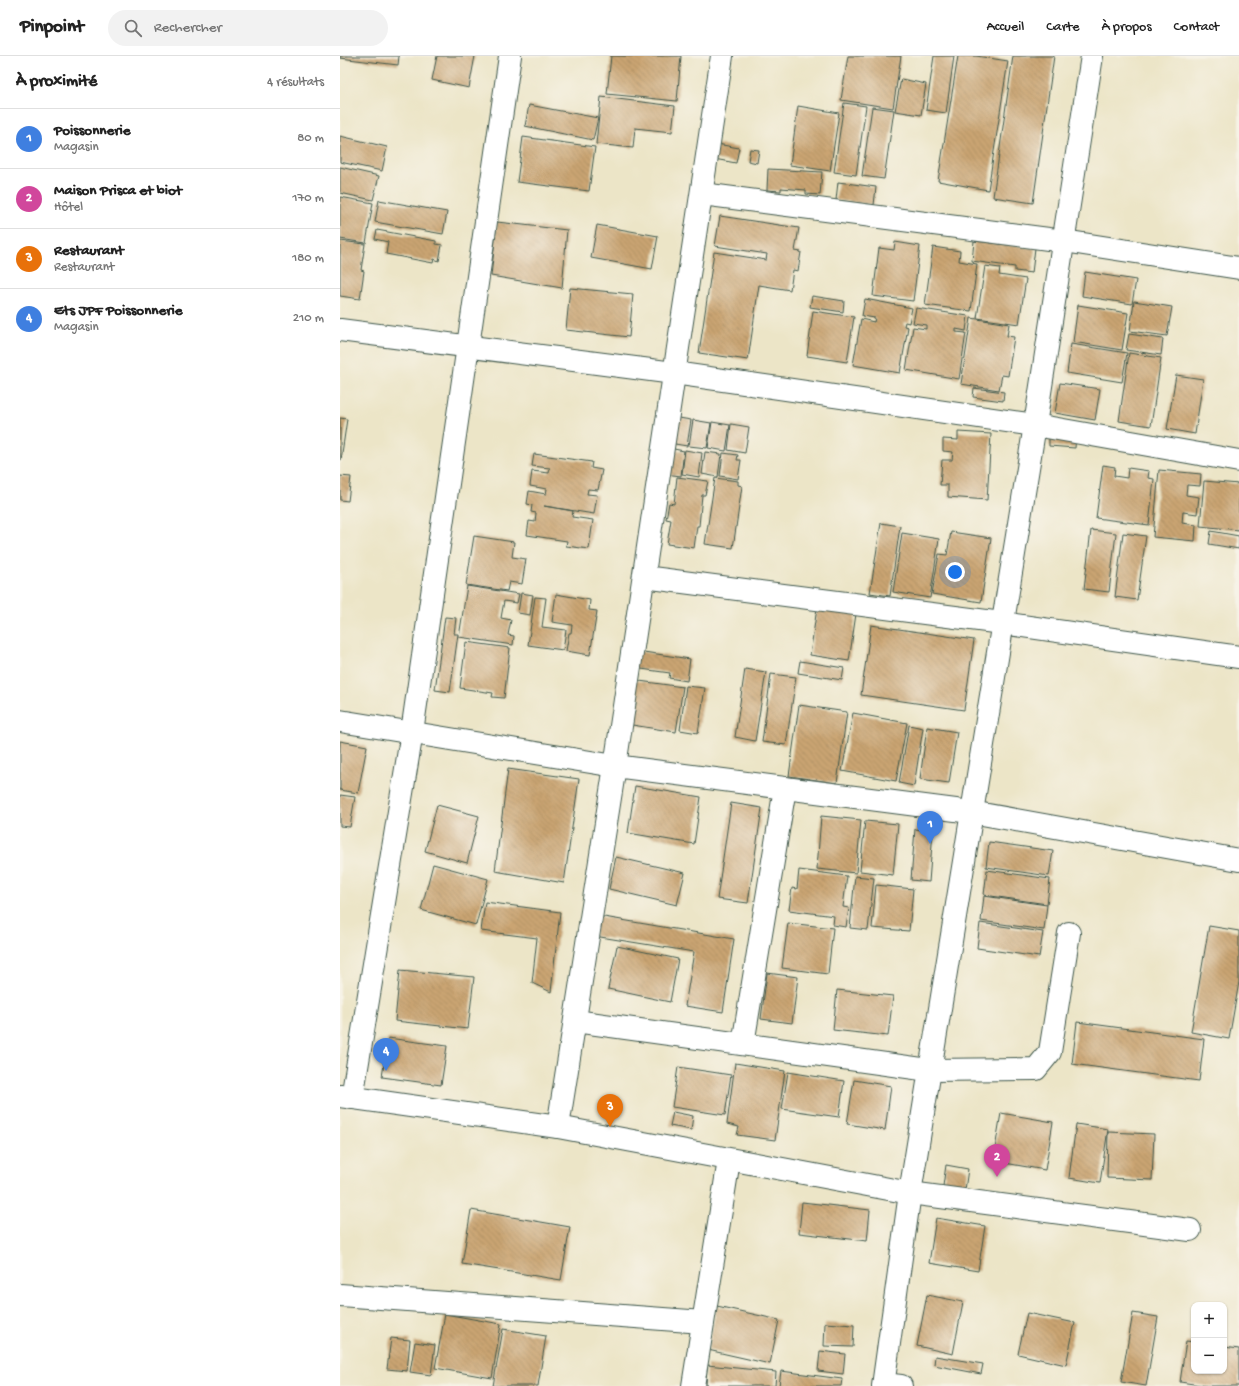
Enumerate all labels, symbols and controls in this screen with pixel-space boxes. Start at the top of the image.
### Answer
search box [108,10,388,46]
text: Pinpoint [20,16,84,39]
icon: search [122,17,144,39]
text: Rechercher [154,19,222,37]
text: Accueil [987,19,1024,36]
text: Carte [1046,19,1080,36]
text: À propos [1102,19,1152,36]
text: Contact [1174,19,1219,36]
text: À proximité [16,72,97,92]
text: 4 résultats [267,75,324,90]
text: Poissonnerie [54,122,130,140]
text: 1 [26,131,32,146]
text: 80 m [297,131,324,146]
text: Magasin [54,140,99,155]
text: Maison Prisca et biot [54,182,182,200]
text: 2 [26,191,32,206]
text: 170 m [292,191,324,206]
text: Hôtel [54,200,83,215]
text: Restaurant [54,242,124,260]
text: 3 [26,251,32,266]
text: 180 m [292,251,324,266]
text: Restaurant [54,260,114,275]
text: Ets JPF Poissonnerie [54,302,182,320]
text: 4 [26,311,32,326]
text: 210 m [293,311,324,326]
text: Magasin [54,320,99,335]
your location [945,562,965,582]
pin: 1 [917,811,943,844]
pin: 4 [373,1038,399,1071]
pin: 3 [597,1094,623,1127]
pin: 2 [984,1144,1010,1177]
map controls [1191,1302,1227,1374]
button: + [1191,1302,1227,1338]
button: − [1191,1338,1227,1374]

